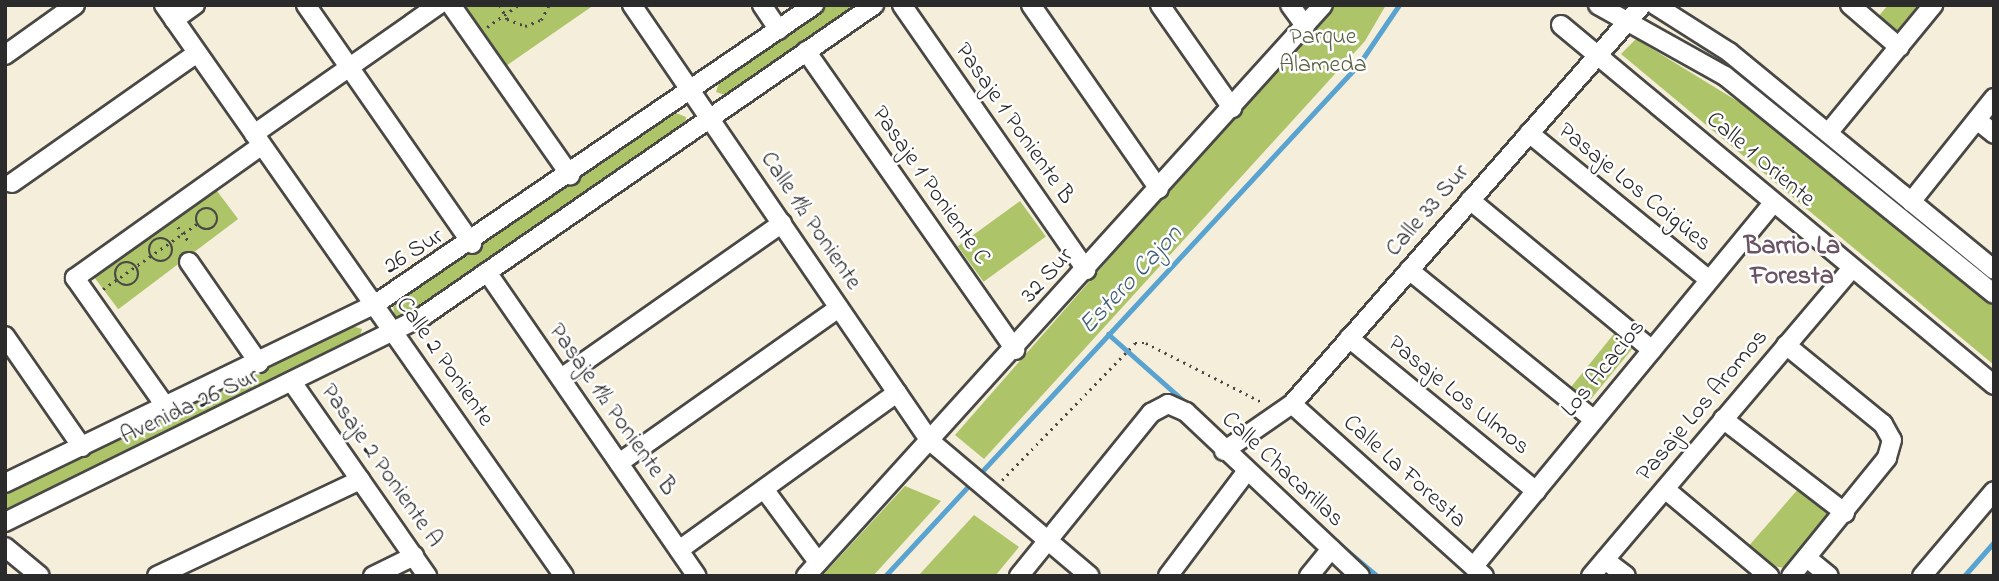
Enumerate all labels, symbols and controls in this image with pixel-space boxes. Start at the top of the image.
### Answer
park label: Parque Alameda [1279,24,1367,80]
street label: Pasaje 1 Poniente B [948,38,1080,210]
street label: Pasaje 1 Poniente C [864,101,996,271]
street label: Calle 1 Oriente [1700,106,1820,214]
street label: Pasaje Los Coigües [1551,117,1717,259]
street label: Calle 1½ Poniente [753,146,867,296]
street label: Calle 33 Sur [1380,159,1476,263]
water label: Estero Cajon [1074,220,1190,342]
street label: 26 Sur [379,223,449,281]
district label: Barrio La Foresta [1744,232,1840,294]
street label: 32 Sur [1016,242,1080,310]
street label: Calle 2 Poniente [389,292,499,432]
street label: Los Acacios [1556,314,1652,424]
street label: Pasaje 1½ Poniente B [542,318,682,502]
street label: Pasaje Los Aromos [1631,324,1775,488]
street label: Pasaje Los Ulmos [1381,330,1535,462]
street label: Avenida 26 Sur [116,362,264,452]
street label: Pasaje 2 Poniente A [314,379,448,553]
street label: Calle Chacarillas [1215,406,1349,534]
street label: Calle La Foresta [1336,409,1472,535]

